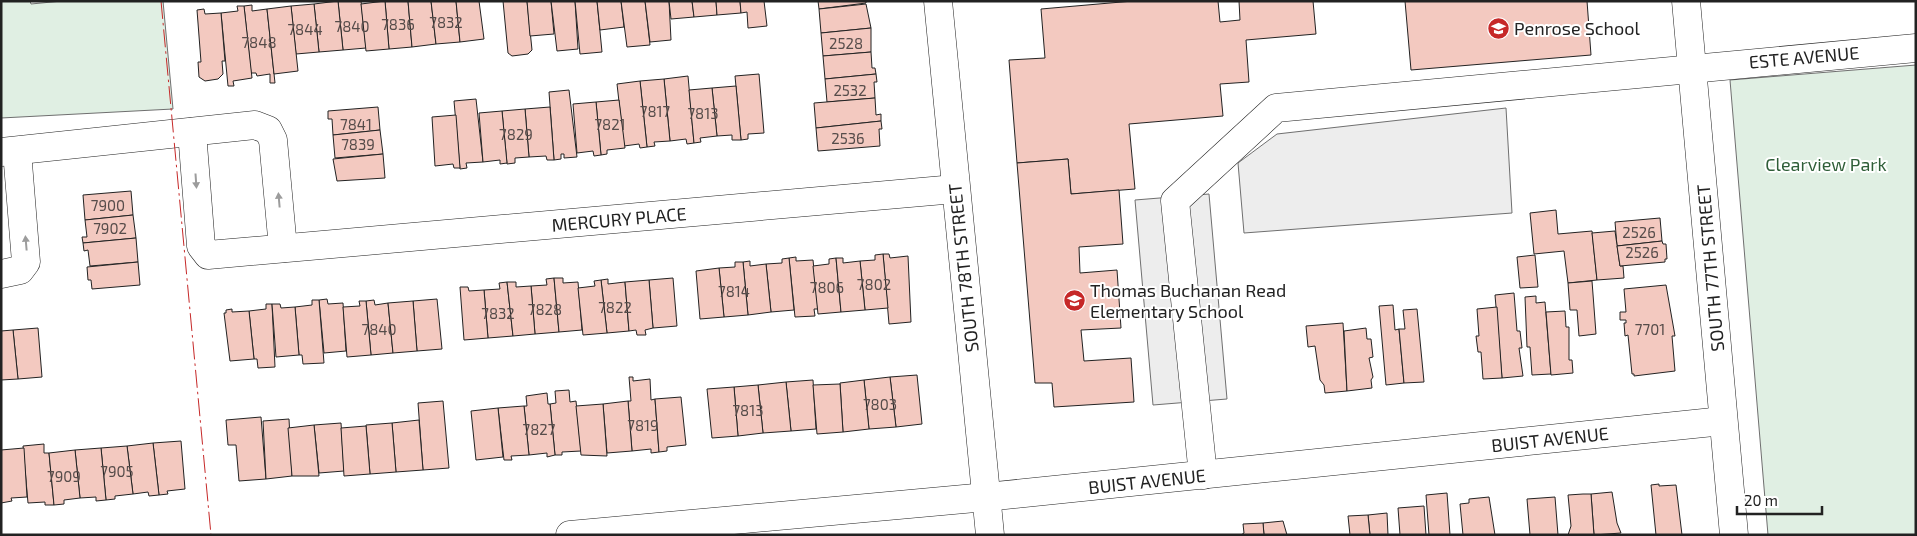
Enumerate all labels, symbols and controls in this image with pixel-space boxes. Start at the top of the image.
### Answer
house number: 7832 [429,13,463,31]
house number: 7836 [381,15,415,33]
school or university icon: Penrose School [1486,16,1510,40]
house number: 7840 [334,17,370,35]
place label: Penrose School [1514,17,1640,39]
house number: 7844 [287,20,323,38]
house number: 7848 [241,33,277,51]
house number: 2528 [829,34,863,52]
street label: ESTE AVENUE [1748,41,1860,73]
house number: 2532 [833,81,867,99]
house number: 7817 [640,102,671,120]
house number: 7813 [687,104,719,122]
house number: 7841 [340,115,372,133]
house number: 7821 [594,115,626,133]
house number: 7829 [499,125,533,143]
house number: 2536 [831,129,865,147]
house number: 7839 [341,135,375,153]
park label: Clearview Park [1765,153,1887,175]
one-way arrow [192,173,200,189]
street label: SOUTH 78TH STREET [943,182,983,353]
street label: SOUTH 77TH STREET [1692,183,1728,353]
one-way arrow [275,191,283,207]
house number: 7900 [91,196,125,214]
street label: MERCURY PLACE [551,202,687,236]
house number: 7902 [93,219,127,237]
house number: 2526 [1622,223,1656,241]
one-way arrow [22,234,30,250]
house number: 2526 [1625,243,1659,261]
house number: 7802 [857,275,891,293]
house number: 7806 [810,278,844,296]
place label: Thomas Buchanan Read Elementary School [1090,279,1286,322]
house number: 7814 [718,282,750,300]
school or university icon: Thomas Buchanan Read Elementary School [1062,288,1086,312]
house number: 7822 [598,298,632,316]
house number: 7828 [528,300,562,318]
house number: 7832 [481,304,515,322]
house number: 7840 [361,320,397,338]
house number: 7701 [1635,320,1665,338]
house number: 7803 [863,395,897,413]
house number: 7813 [732,401,764,419]
house number: 7819 [627,416,659,434]
house number: 7827 [523,420,556,438]
street label: BUIST AVENUE [1490,422,1610,456]
house number: 7905 [100,462,134,480]
street label: BUIST AVENUE [1087,464,1207,498]
house number: 7909 [47,467,81,485]
scale bar [1737,484,1822,516]
text: 20 m [1744,491,1778,509]

